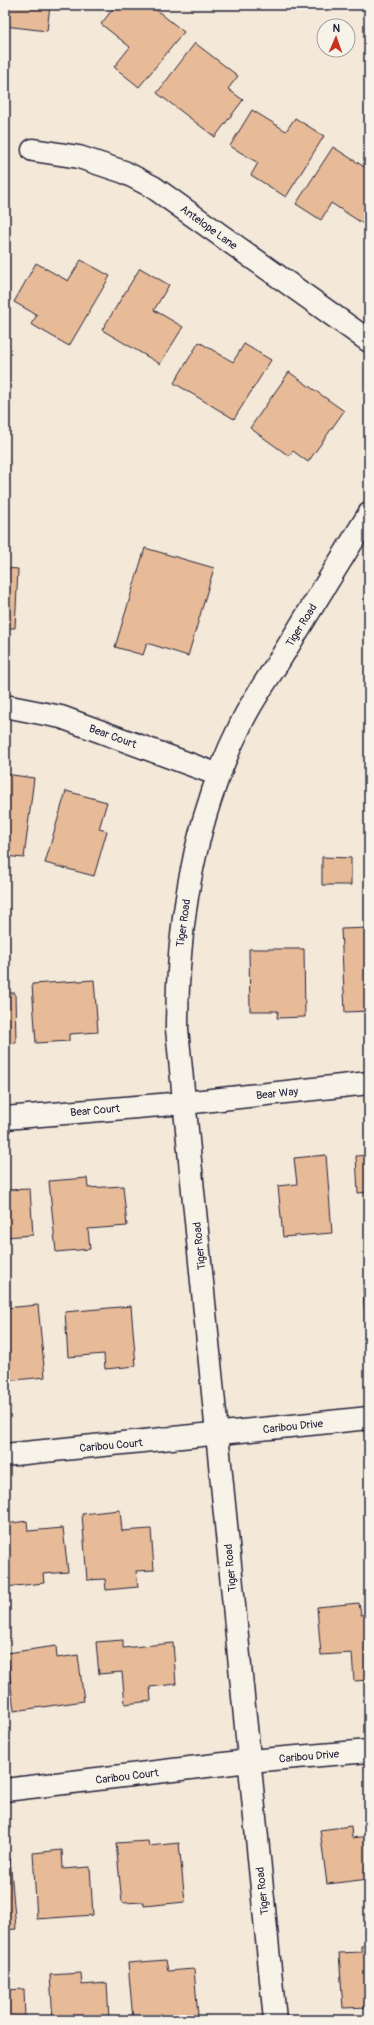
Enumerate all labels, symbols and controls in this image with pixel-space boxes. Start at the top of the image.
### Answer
north arrow [316,18,356,58]
text: N [332,22,341,35]
street label: Antelope Lane [178,202,240,253]
street label: Tiger Road [283,601,320,649]
street label: Bear Court [87,722,139,751]
street label: Tiger Road [174,898,193,948]
street label: Bear Way [255,1085,299,1102]
street label: Bear Court [70,1102,121,1119]
street label: Tiger Road [191,1221,208,1271]
street label: Caribou Drive [262,1417,324,1436]
street label: Caribou Court [79,1436,144,1455]
street label: Tiger Road [222,1543,239,1592]
street label: Caribou Drive [278,1747,340,1766]
street label: Caribou Court [95,1766,160,1787]
street label: Tiger Road [254,1866,271,1916]

